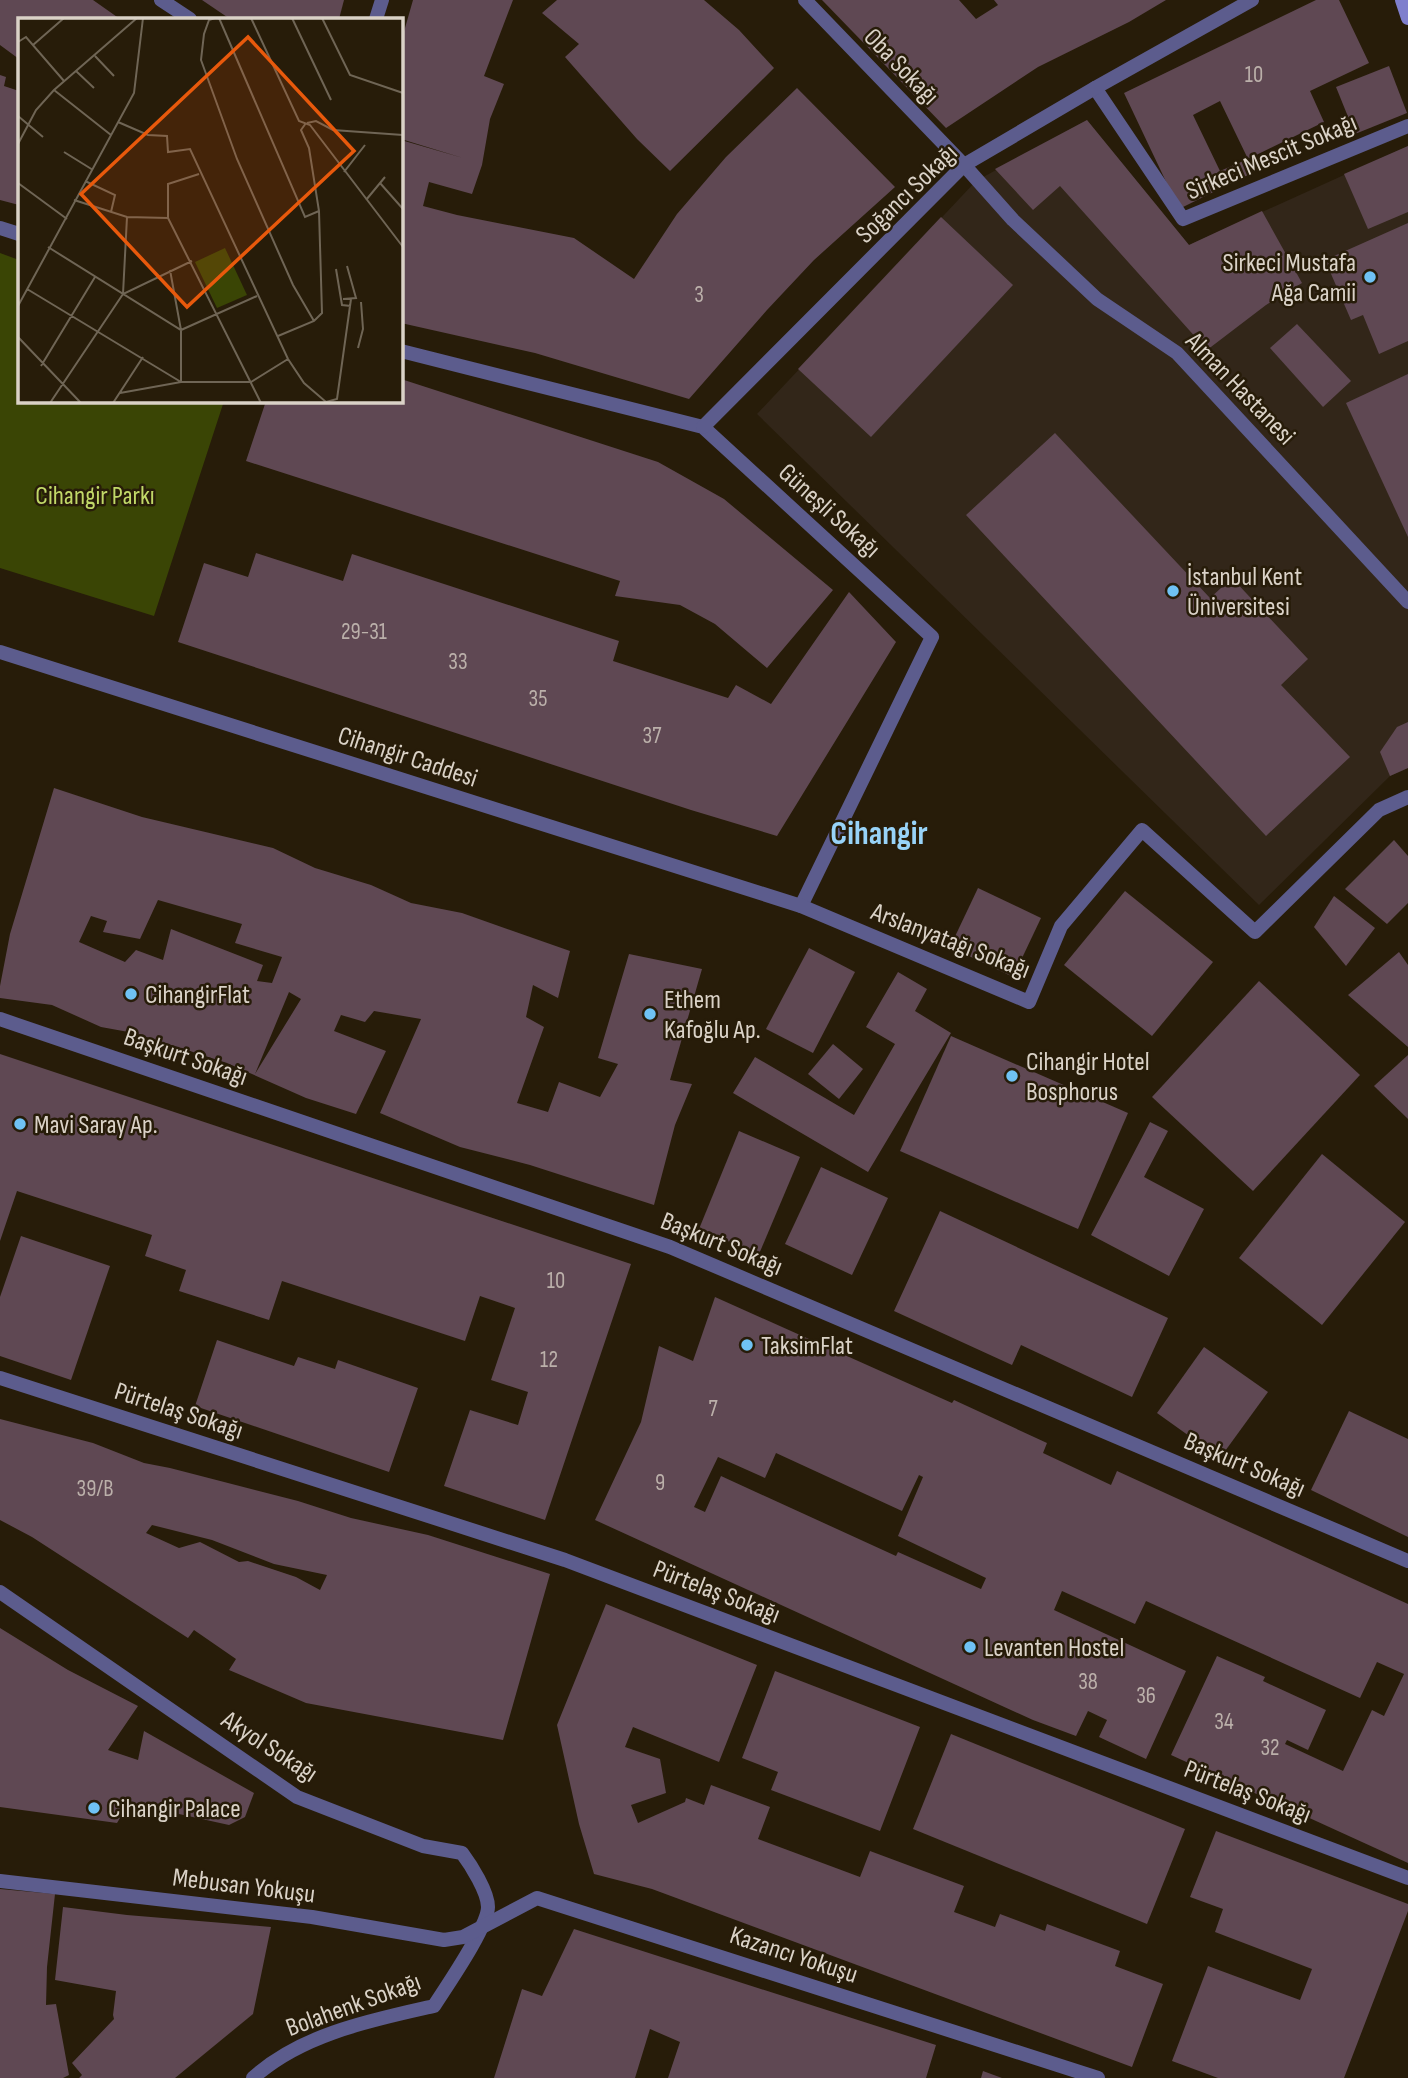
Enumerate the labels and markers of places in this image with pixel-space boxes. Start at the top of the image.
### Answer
place label: Sirkeci Mustafa Ağa Camii [1223,248,1356,309]
marker: Sirkeci Mustafa Ağa Camii [1362,269,1378,285]
place label: İstanbul Kent Üniversitesi [1187,562,1302,623]
marker: İstanbul Kent Üniversitesi [1165,583,1181,599]
place label: CihangirFlat [145,980,250,1011]
place label: Ethem Kafoğlu Ap. [664,985,761,1046]
marker: CihangirFlat [123,986,139,1002]
marker: Ethem Kafoğlu Ap. [642,1006,658,1022]
place label: Cihangir Hotel Bosphorus [1026,1047,1150,1108]
marker: Cihangir Hotel Bosphorus [1004,1068,1020,1084]
place label: Mavi Saray Ap. [34,1110,158,1141]
marker: Mavi Saray Ap. [12,1116,28,1132]
place label: TaksimFlat [761,1331,853,1362]
marker: TaksimFlat [739,1337,755,1353]
place label: Levanten Hostel [984,1633,1124,1664]
marker: Levanten Hostel [962,1639,978,1655]
place label: Cihangir Palace [108,1794,241,1825]
marker: Cihangir Palace [86,1800,102,1816]

